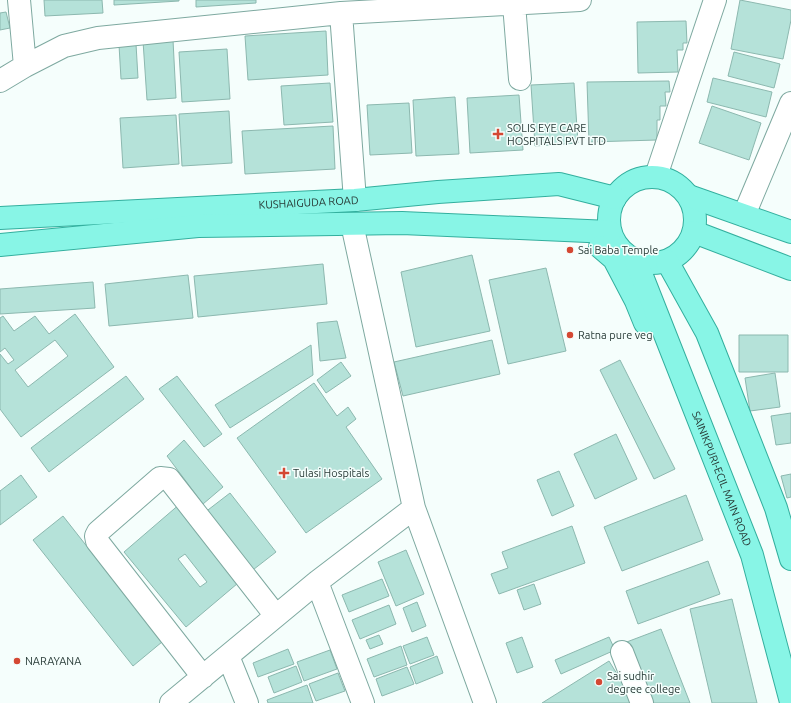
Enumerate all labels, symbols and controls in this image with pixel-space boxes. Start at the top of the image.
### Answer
place label: SOLIS EYE CARE HOSPITALS PVT LTD [507,122,606,147]
marker: SOLIS EYE CARE HOSPITALS PVT LTD [492,128,504,140]
street label: KUSHAIGUDA ROAD [258,194,359,211]
place label: Sai Baba Temple [578,244,658,256]
marker: Sai Baba Temple [565,245,575,255]
place label: Ratna pure veg [578,329,652,341]
marker: Ratna pure veg [565,330,575,340]
street label: SAINIKPURI-ECIL MAIN ROAD [690,409,754,548]
marker: Tulasi Hospitals [278,467,290,479]
place label: Tulasi Hospitals [293,467,369,479]
place label: NARAYANA [25,655,82,667]
marker: NARAYANA [12,656,22,666]
place label: Sai sudhir degree college [607,670,680,695]
marker: Sai sudhir degree college [594,677,604,687]

